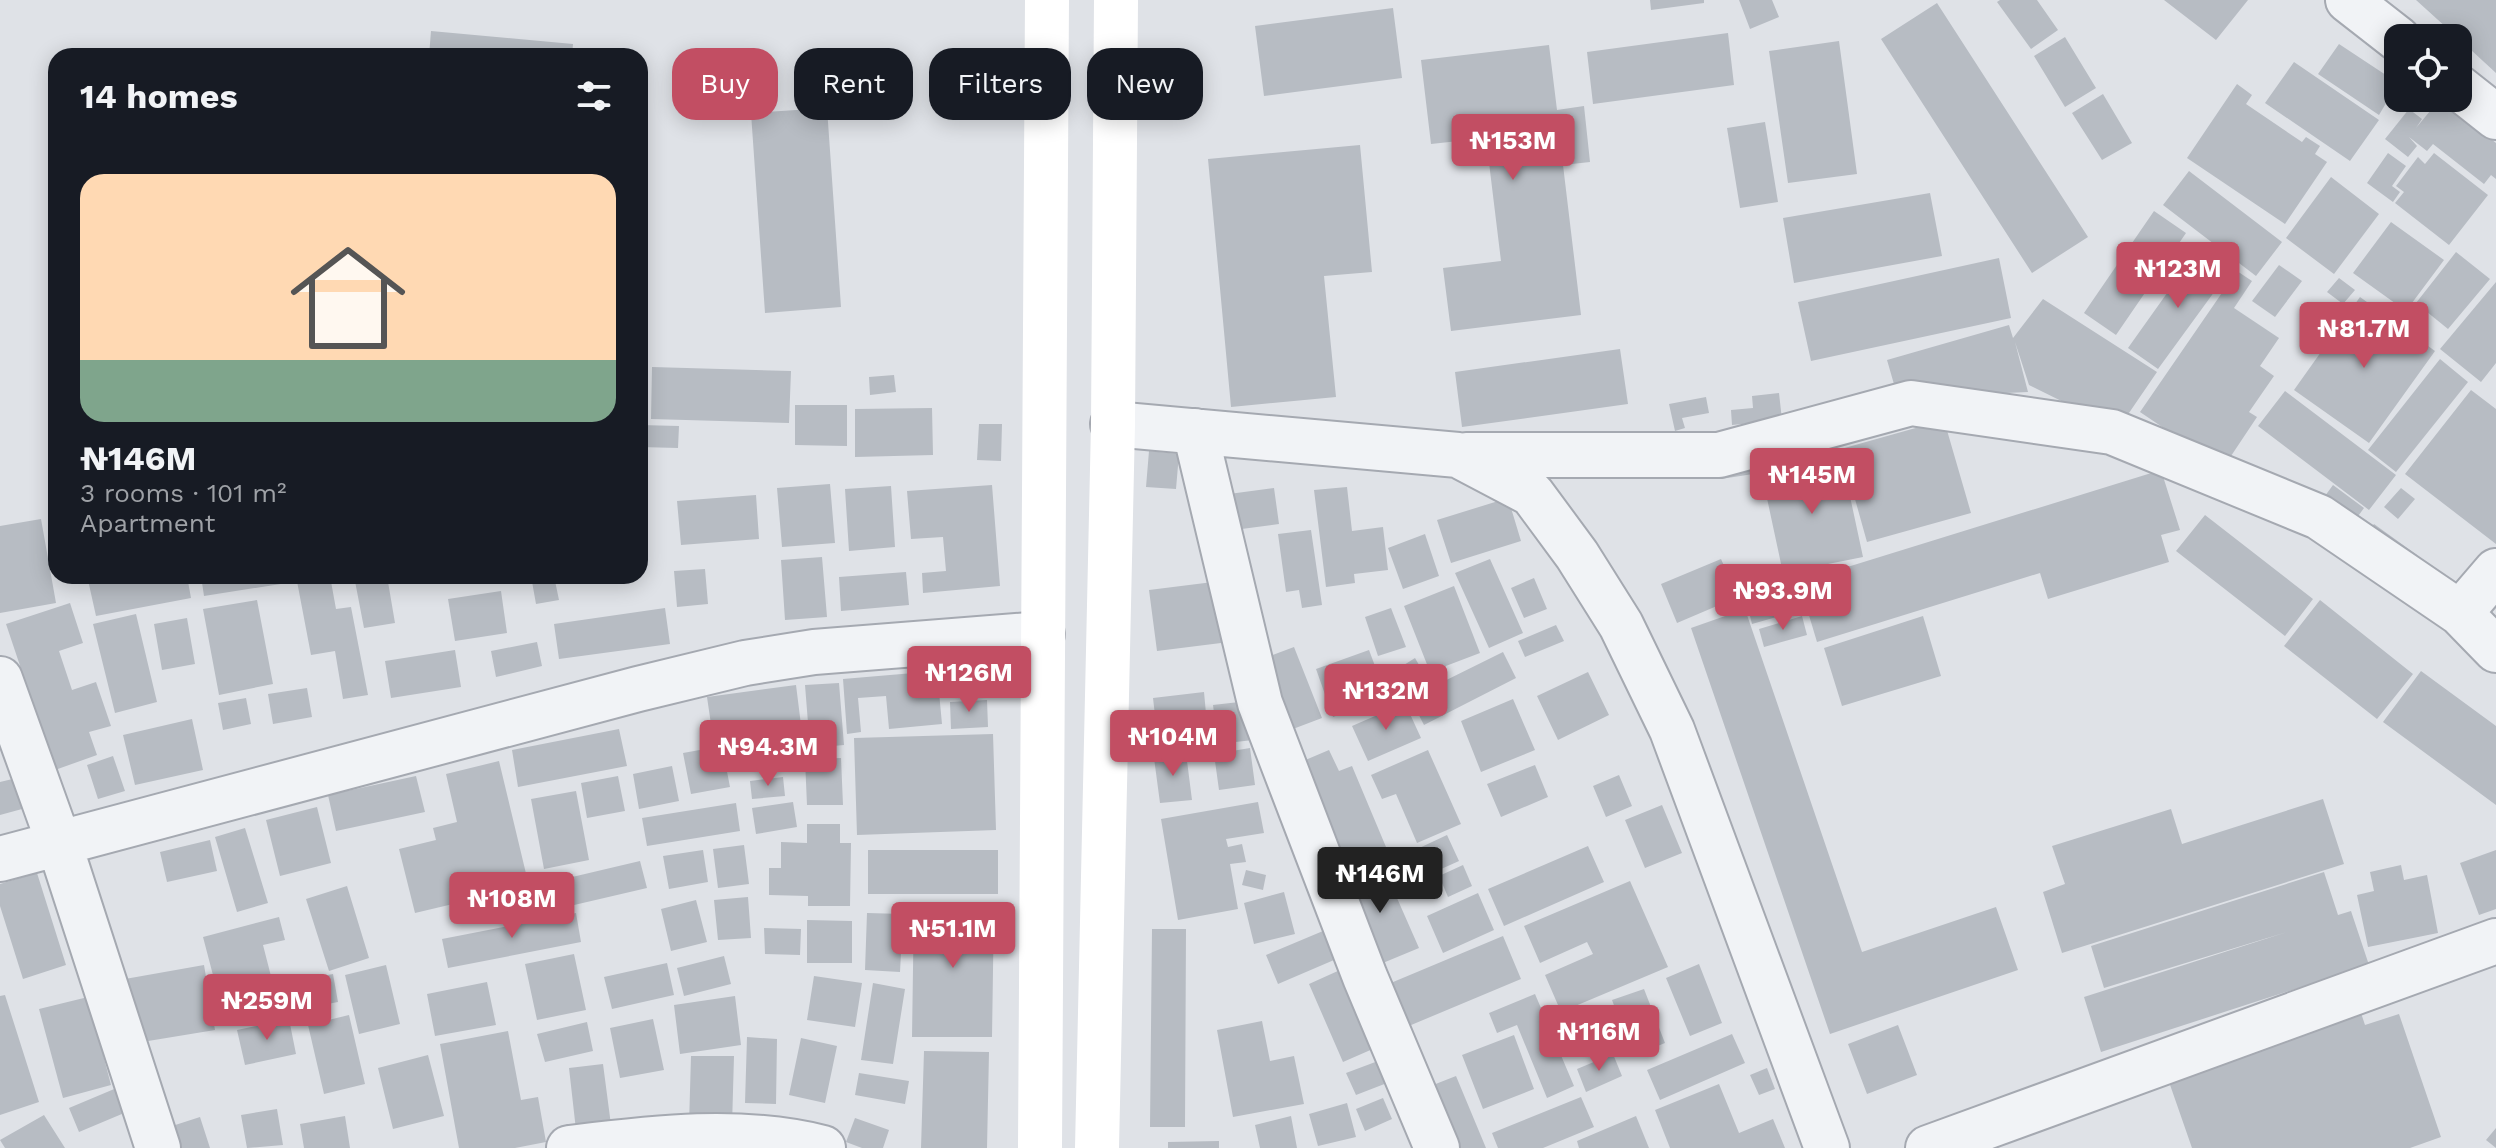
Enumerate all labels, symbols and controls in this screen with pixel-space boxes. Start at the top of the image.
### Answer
map controls [2384,24,2472,112]
button: locate [2384,24,2472,112]
chip: Buy [672,48,778,120]
chip: Rent [794,48,913,120]
chip: Filters [929,48,1071,120]
chip: New [1087,48,1203,120]
icon: filters [572,74,616,118]
text: 14 homes [80,76,238,116]
pin: ₦153M [1457,114,1569,182]
text: ₦153M [1470,125,1556,155]
icon: home [276,226,420,370]
pin: ₦123M [2122,242,2234,310]
text: ₦123M [2134,253,2222,283]
pin: ₦81.7M [2299,302,2429,370]
text: ₦81.7M [2318,313,2410,343]
text: ₦146M [80,438,196,478]
pin: ₦145M [1756,448,1868,516]
text: ₦145M [1768,459,1856,489]
text: 3 rooms · 101 m² [80,478,287,508]
text: Apartment [80,508,216,538]
pin: ₦93.9M [1718,564,1848,632]
text: ₦93.9M [1733,575,1833,605]
pin: ₦126M [913,646,1025,714]
text: ₦126M [925,657,1013,687]
pin: ₦132M [1330,664,1442,732]
text: ₦132M [1342,675,1430,705]
pin: ₦104M [1117,710,1229,778]
pin: ₦94.3M [703,720,833,788]
text: ₦104M [1128,721,1218,751]
text: ₦94.3M [718,731,818,761]
pin: ₦146M [1324,847,1436,915]
text: ₦146M [1335,858,1425,888]
pin: ₦108M [456,872,568,940]
text: ₦108M [467,883,557,913]
pin: ₦51.1M [888,902,1018,970]
text: ₦51.1M [909,913,997,943]
pin: ₦259M [211,974,323,1042]
text: ₦259M [221,985,313,1015]
pin: ₦116M [1543,1005,1655,1073]
text: ₦116M [1557,1016,1641,1046]

